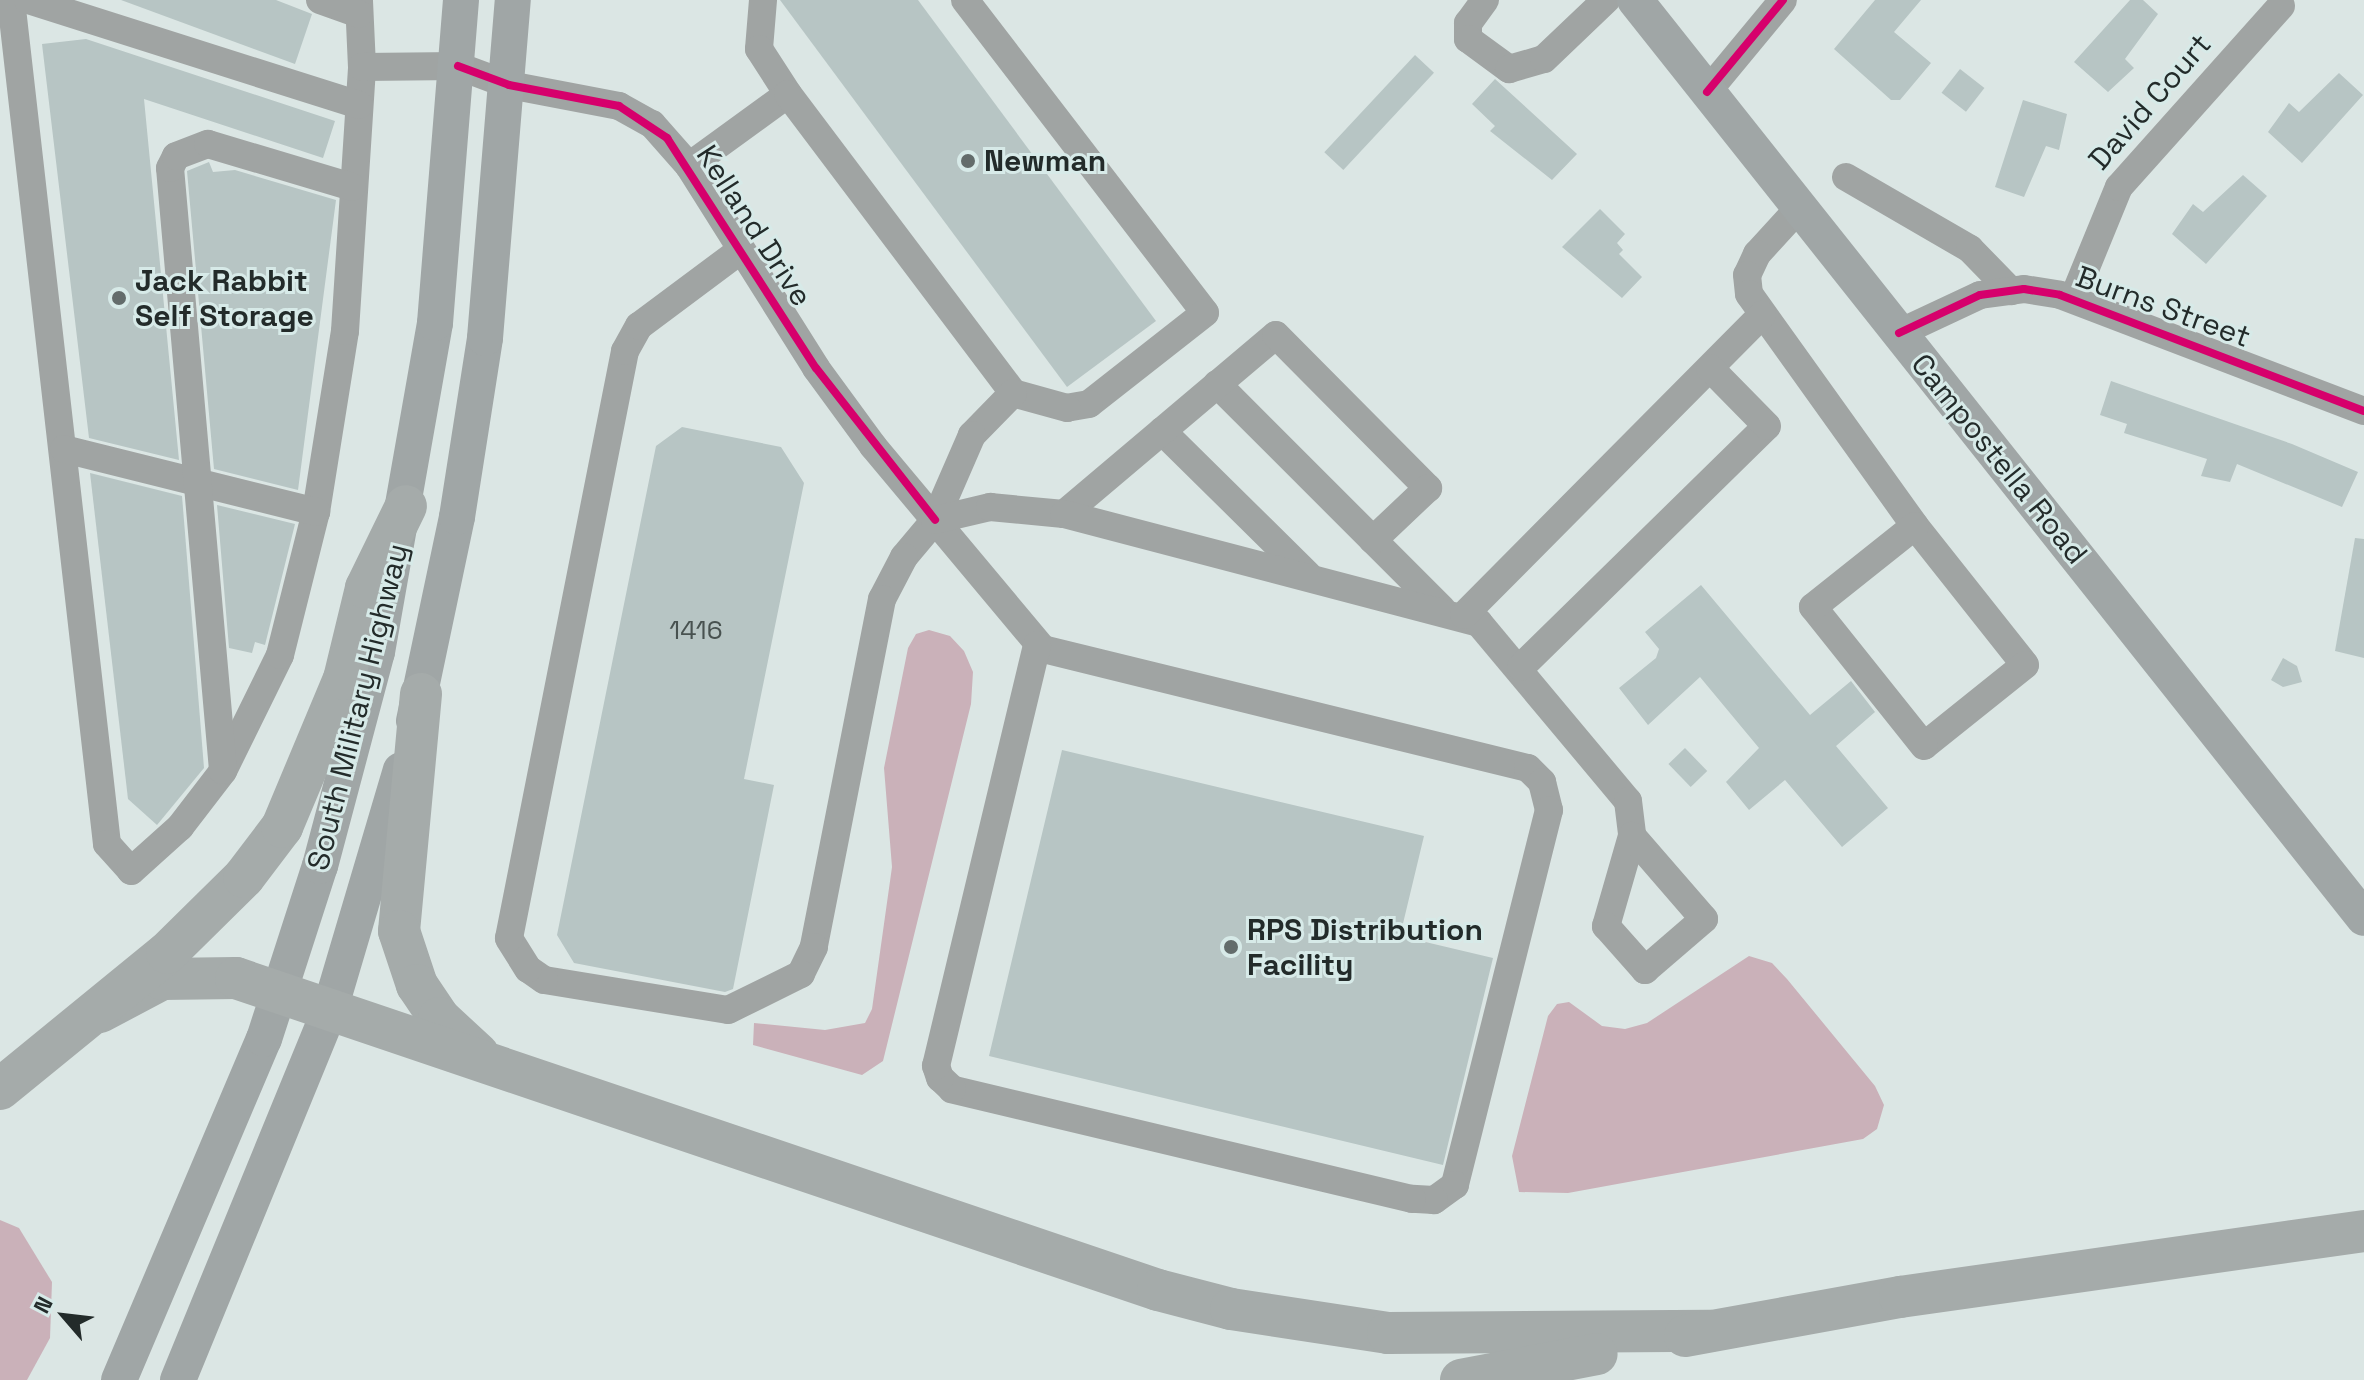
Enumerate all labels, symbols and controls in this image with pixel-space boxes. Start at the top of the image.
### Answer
street label: David Court [2081,27,2219,177]
street label: Kelland Drive [689,139,819,313]
place label: Newman [984,143,1106,179]
marker: Newman [959,152,977,170]
street label: Burns Street [2071,259,2255,355]
place label: Jack Rabbit Self Storage [135,263,314,334]
marker: Jack Rabbit Self Storage [110,289,128,307]
street label: Campostella Road [1903,347,2095,571]
street label: South Military Highway [300,540,416,874]
house number: 1416 [669,615,723,647]
place label: RPS Distribution Facility [1247,912,1483,982]
marker: RPS Distribution Facility [1222,938,1240,956]
north arrow [24,1276,104,1356]
text: N [27,1292,59,1318]

